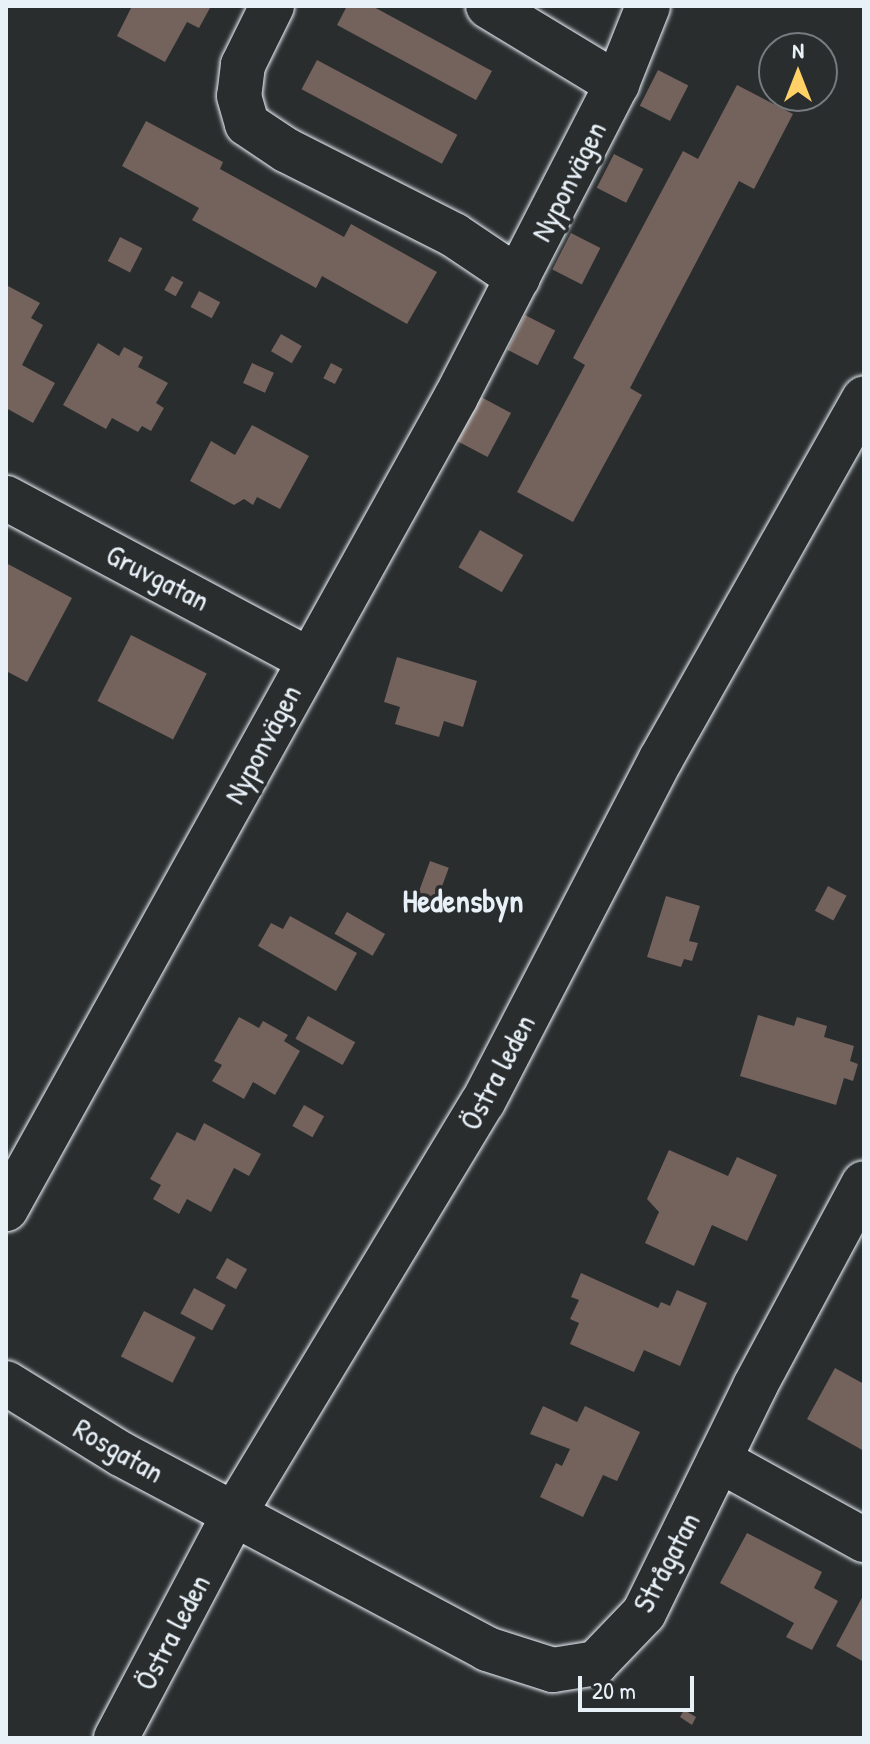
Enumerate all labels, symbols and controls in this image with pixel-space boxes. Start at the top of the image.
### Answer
north arrow [758,32,838,112]
text: N [792,35,804,65]
street label: Nyponvägen [523,115,613,247]
street label: Gruvgatan [101,536,215,618]
street label: Nyponvägen [216,678,308,810]
district label: Hedensbyn [403,882,523,920]
street label: Östra leden [452,1008,542,1136]
street label: Rosgatan [68,1410,170,1490]
street label: Strågatan [625,1506,707,1618]
street label: Östra leden [127,1568,217,1696]
scale bar [582,1660,698,1710]
text: 20 m [592,1674,636,1706]

